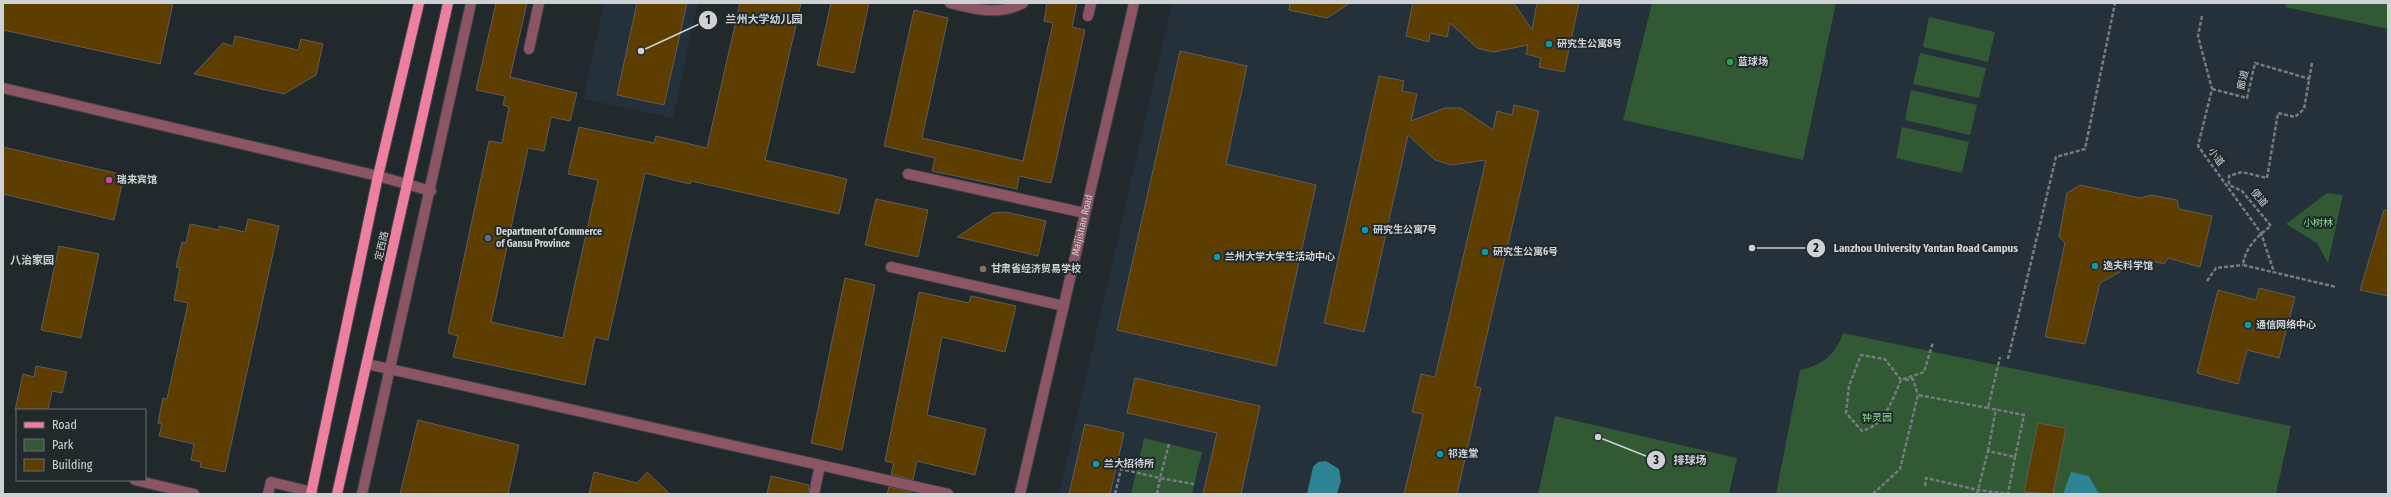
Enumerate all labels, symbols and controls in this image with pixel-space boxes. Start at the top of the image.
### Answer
callout: 兰州大学幼儿园 [698,8,811,31]
text: 1 [705,13,711,27]
text: 兰州大学幼儿园 [726,13,803,26]
place label: 研究生公寓8号 [1557,38,1622,50]
marker: 研究生公寓8号 [1544,39,1554,49]
place label: 蓝球场 [1738,56,1768,68]
marker: 蓝球场 [1725,57,1735,67]
street label: 廊道 [2235,69,2251,91]
street label: 小道 [2205,145,2227,169]
place label: 瑞来宾馆 [117,174,157,186]
marker: 瑞来宾馆 [104,175,114,185]
street label: 便道 [2248,186,2270,210]
street label: Maijishan Road [1070,193,1095,257]
park label: 小树林 [2303,217,2333,229]
place label: 研究生公寓7号 [1373,224,1437,236]
marker: 研究生公寓7号 [1360,225,1370,235]
place label: Department of Commerce of Gansu Province [496,226,602,250]
street label: 定西路 [373,230,391,262]
marker: Department of Commerce of Gansu Province [483,233,493,243]
callout: Lanzhou University Yantan Road Campus [1806,237,2026,260]
text: 2 [1812,241,1819,255]
text: Lanzhou University Yantan Road Campus [1834,242,2018,255]
place label: 研究生公寓6号 [1493,246,1558,258]
marker: 研究生公寓6号 [1480,247,1490,257]
place label: 兰州大学大学生活动中心 [1225,250,1335,263]
marker: 兰州大学大学生活动中心 [1212,252,1222,262]
district label: 八治家园 [10,254,54,267]
place label: 逸夫科学馆 [2103,260,2153,272]
marker: 逸夫科学馆 [2090,261,2100,271]
place label: 甘肃省经济贸易学校 [991,262,1081,275]
marker: 甘肃省经济贸易学校 [978,264,988,274]
place label: 通信网络中心 [2256,319,2316,331]
marker: 通信网络中心 [2243,320,2253,330]
legend [16,409,146,481]
park label: 钟灵园 [1862,412,1892,424]
text: Road [52,418,77,432]
text: Park [52,438,74,452]
place label: 祁连堂 [1448,448,1478,460]
callout: 排球场 [1646,448,1715,471]
marker: 祁连堂 [1435,449,1445,459]
text: 3 [1652,453,1659,467]
text: 排球场 [1674,454,1707,467]
text: Building [52,458,93,472]
place label: 兰大招待所 [1104,458,1154,470]
marker: 兰大招待所 [1091,459,1101,469]

